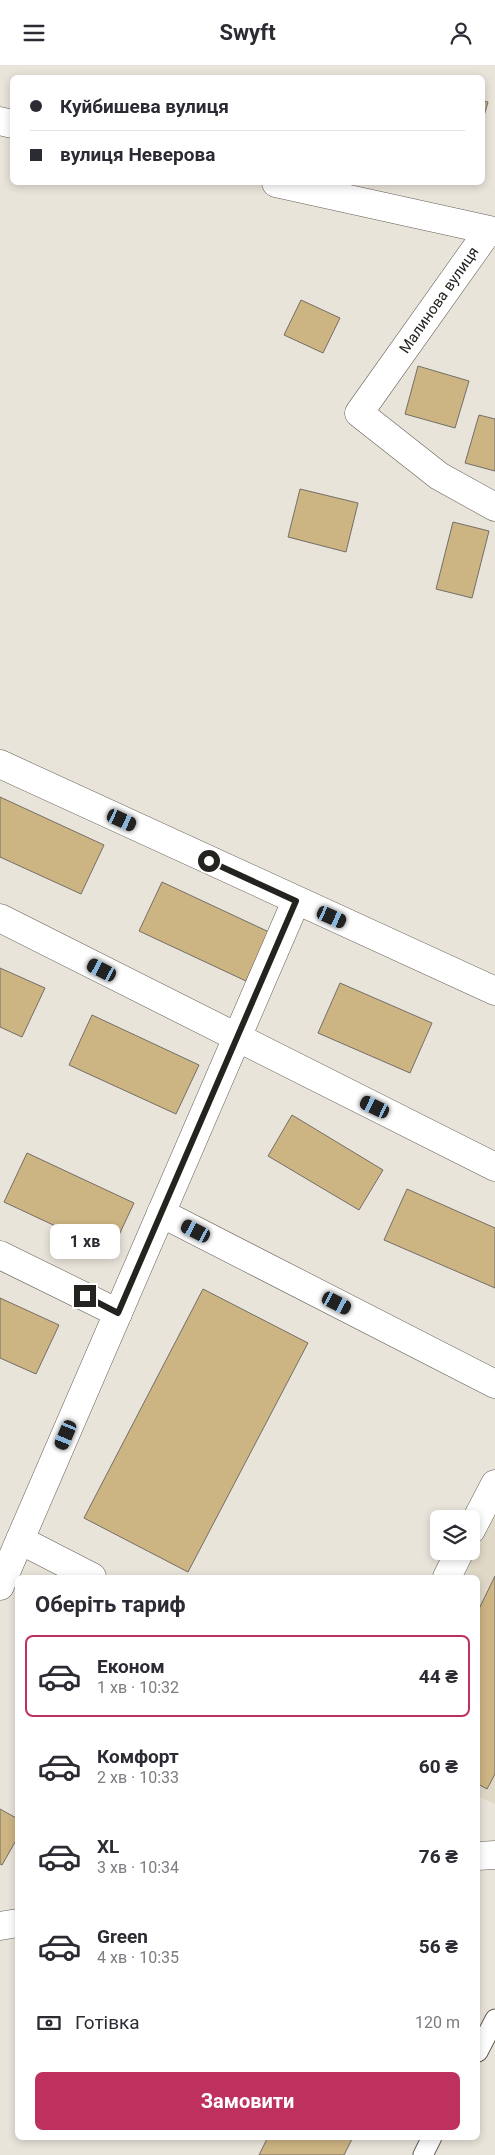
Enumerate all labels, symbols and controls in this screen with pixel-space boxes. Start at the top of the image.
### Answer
icon: menu [20,19,48,47]
icon: person [447,19,475,47]
text: Swyft [219,20,276,45]
text: Куйбишева вулиця [60,95,229,118]
text: вулиця Неверова [60,143,215,166]
street label: Малинова вулиця [395,243,483,357]
car [105,807,138,833]
route start [198,850,220,872]
car [315,904,348,930]
car [85,957,118,983]
car [358,1094,391,1120]
car [179,1218,212,1244]
callout: 1 хв [50,1223,120,1259]
text: 1 хв [70,1232,100,1251]
route end [74,1285,96,1307]
car [320,1290,353,1316]
car [53,1418,78,1452]
map controls [430,1510,480,1560]
button: layers [430,1510,480,1560]
text: Оберіть тариф [35,1592,186,1617]
icon: car [37,1654,82,1699]
text: Економ [97,1655,165,1678]
text: 44 ₴ [419,1665,458,1688]
text: 1 хв · 10:32 [97,1678,179,1697]
icon: car [37,1744,82,1789]
text: Комфорт [97,1745,179,1768]
text: 60 ₴ [419,1755,458,1778]
text: 2 хв · 10:33 [97,1768,179,1787]
icon: car [37,1834,82,1879]
text: XL [97,1835,119,1858]
text: 76 ₴ [419,1845,458,1868]
text: 3 хв · 10:34 [97,1858,179,1877]
icon: car [37,1924,82,1969]
text: Green [97,1925,148,1948]
text: 56 ₴ [419,1935,458,1958]
text: 4 хв · 10:35 [97,1948,179,1967]
icon: cash [35,2009,63,2037]
text: Готівка [75,2011,140,2034]
text: 120 m [415,2013,460,2032]
button: Замовити [35,2072,460,2130]

